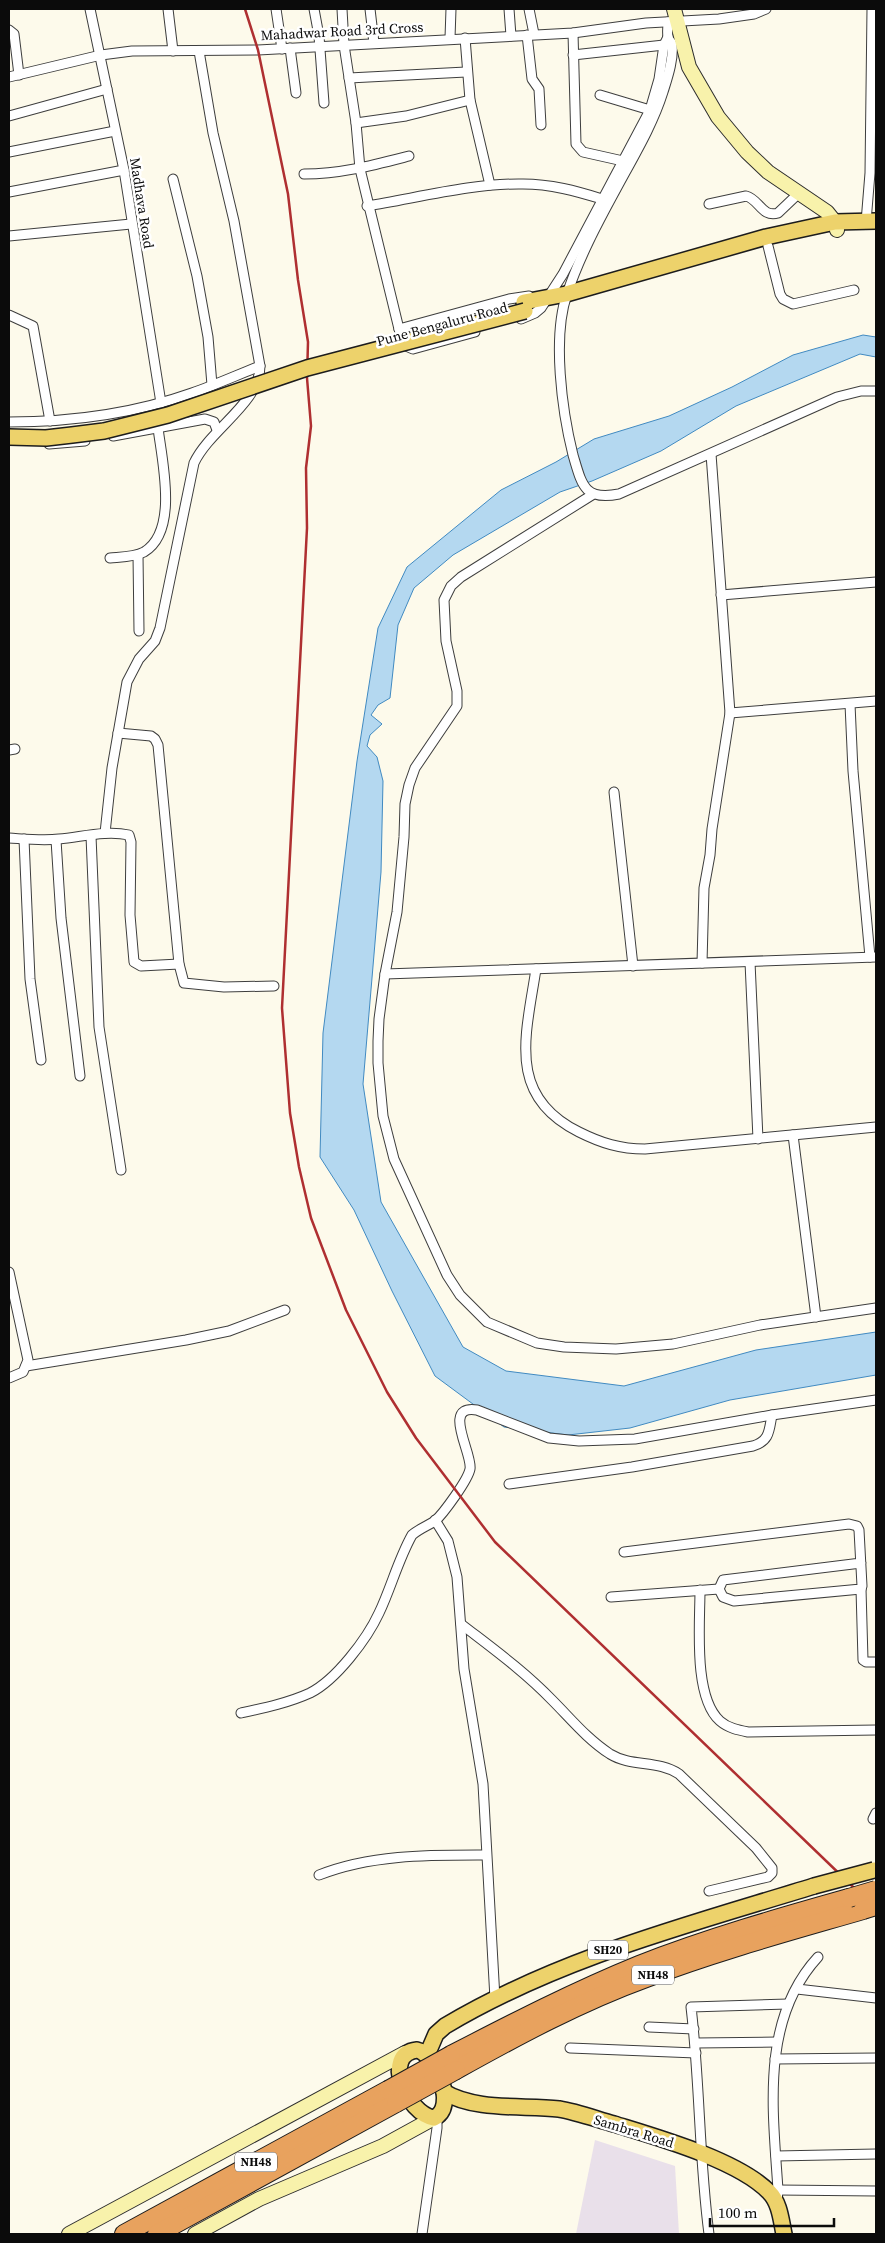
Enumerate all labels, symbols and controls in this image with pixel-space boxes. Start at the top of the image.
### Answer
street label: Mahadwar Road 3rd Cross [260,17,424,45]
street label: Madhava Road [125,156,159,250]
street label: Pune Bengaluru Road [374,297,510,351]
road number: SH20 [588,1940,628,1960]
road number: NH48 [632,1966,674,1984]
street label: Sambra Road [591,2109,677,2153]
road number: NH48 [235,2152,277,2172]
scale bar [710,2196,834,2228]
text: 100 m [718,2202,758,2223]

